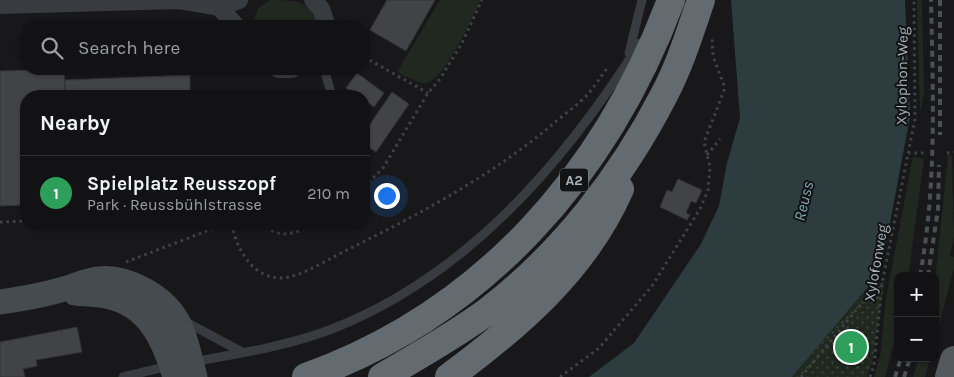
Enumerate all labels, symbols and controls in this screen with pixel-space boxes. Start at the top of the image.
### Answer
search box [20,20,370,75]
street label: Xylophon-Weg [892,26,912,125]
icon: search [38,34,66,62]
text: Search here [78,37,180,59]
text: Nearby [40,111,110,135]
road number: A2 [560,168,588,192]
text: Spielplatz Reusszopf [87,173,276,195]
water label: Reuss [790,179,817,223]
your location [374,183,400,209]
text: 1 [53,184,59,203]
text: 210 m [307,184,350,203]
text: Park · Reussbühlstrasse [87,195,262,214]
street label: Xylofonweg [860,222,892,303]
map controls [894,272,939,362]
button: + [894,272,939,317]
button: − [894,317,939,362]
pin: 1 [835,328,867,366]

